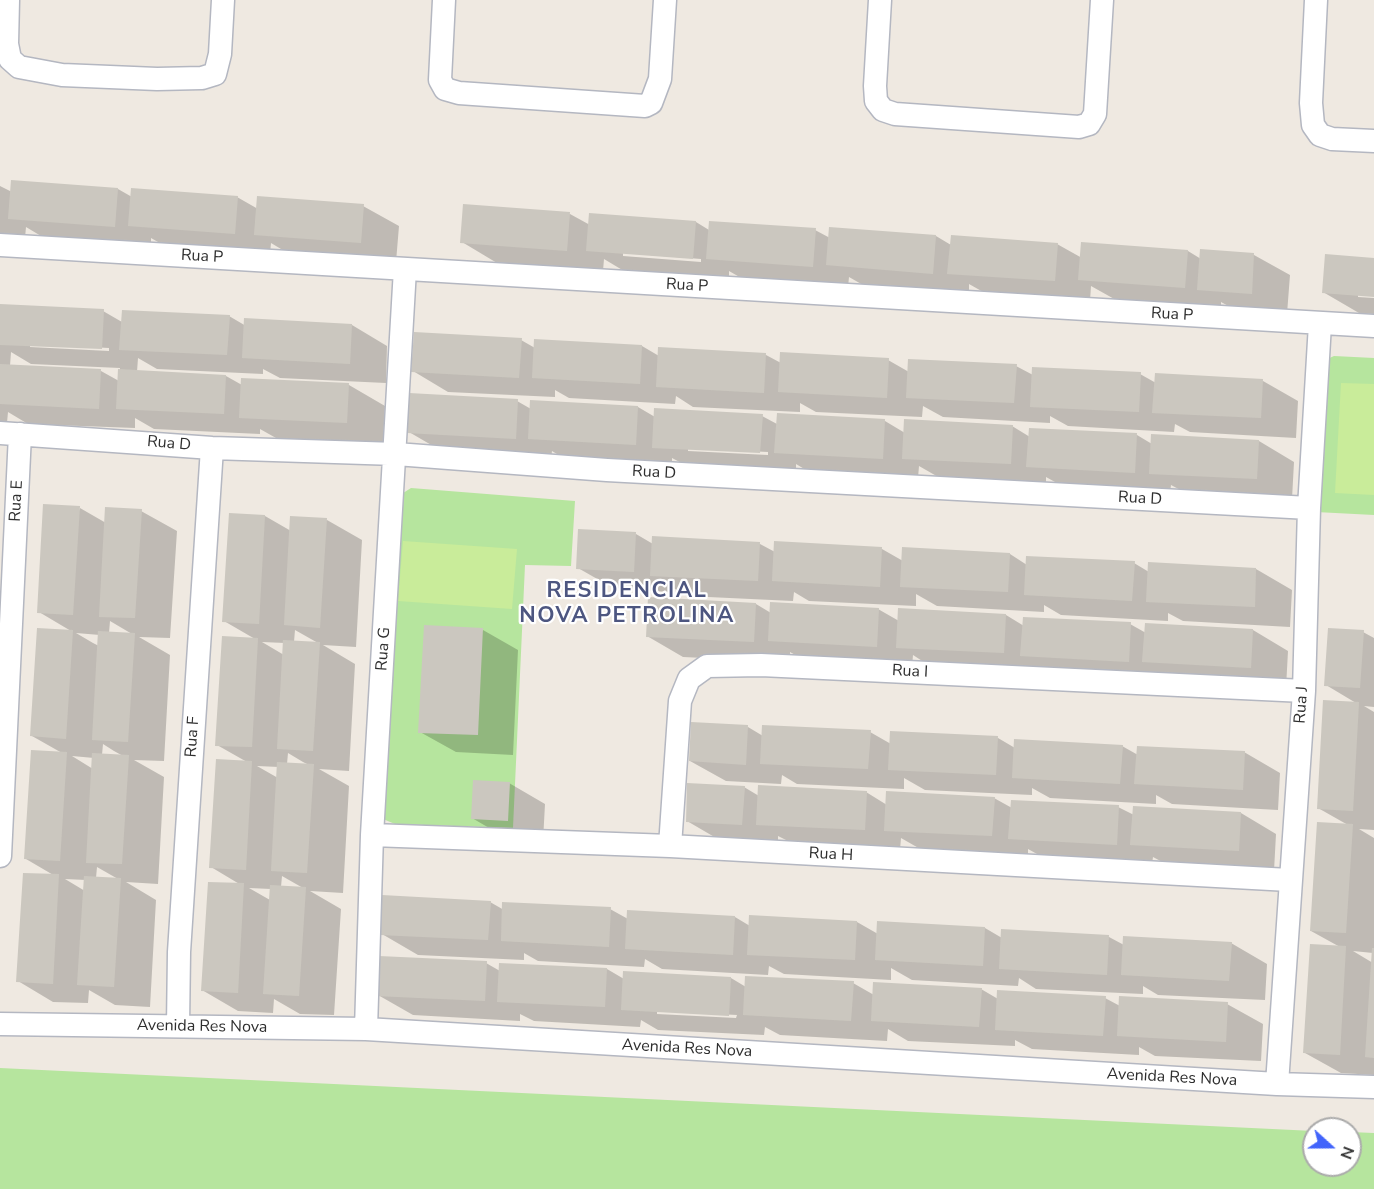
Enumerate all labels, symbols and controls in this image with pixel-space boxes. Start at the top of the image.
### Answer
street label: Rua P [180,246,224,268]
street label: Rua P [665,275,709,297]
street label: Rua P [1150,304,1194,326]
street label: Rua D [146,433,192,455]
street label: Rua D [631,462,677,484]
street label: Rua E [6,480,28,522]
street label: Rua D [1117,488,1163,510]
district label: RESIDENCIAL NOVA PETROLINA [519,579,735,630]
street label: Rua G [373,626,395,672]
street label: Rua I [891,661,929,683]
street label: Rua J [1291,686,1313,724]
street label: Rua F [182,716,204,758]
street label: Rua H [808,844,854,866]
street label: Avenida Res Nova [137,1016,267,1038]
street label: Avenida Res Nova [621,1036,753,1062]
street label: Avenida Res Nova [1106,1065,1238,1091]
north arrow [1302,1117,1362,1177]
text: N [1335,1143,1359,1162]

